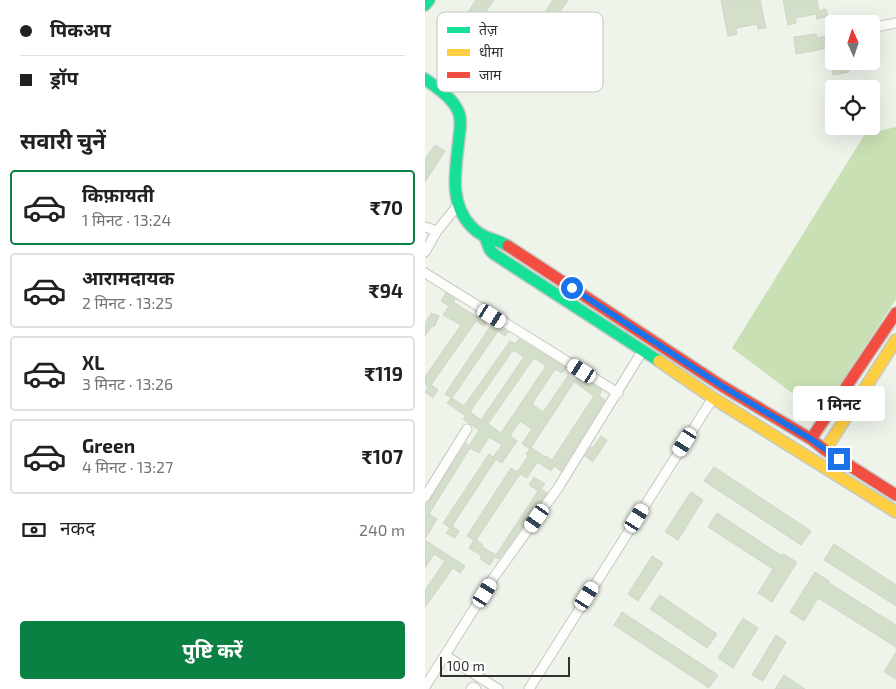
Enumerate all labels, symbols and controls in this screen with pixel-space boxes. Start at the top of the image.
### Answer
legend [437,12,603,92]
north arrow [825,15,880,70]
map controls [825,15,880,135]
text: पिकअप [50,18,111,41]
text: तेज़ [479,21,498,38]
text: धीमा [479,43,504,60]
text: ड्रॉप [50,66,78,89]
text: जाम [479,66,502,83]
button: locate [825,80,880,135]
text: सवारी चुनें [20,127,106,153]
text: किफ़ायती [82,183,154,206]
icon: car [22,185,67,230]
text: ₹70 [370,196,403,219]
text: 1 मिनट · 13:24 [82,210,171,229]
text: आरामदायक [82,266,174,289]
icon: car [22,268,67,313]
route start [561,277,583,299]
text: ₹94 [368,279,403,302]
text: 2 मिनट · 13:25 [82,293,173,312]
car [475,302,508,330]
icon: car [22,351,67,396]
text: XL [82,351,104,374]
car [565,357,598,385]
text: ₹119 [364,362,403,385]
text: 3 मिनट · 13:26 [82,374,173,393]
callout: 1 मिनट [793,386,885,422]
text: 1 मिनट [817,394,861,413]
car [670,425,699,459]
icon: car [22,434,67,479]
text: Green [82,434,135,457]
text: ₹107 [362,445,403,468]
route end [828,448,850,470]
text: 4 मिनट · 13:27 [82,457,173,476]
car [522,501,551,535]
car [622,501,651,535]
icon: cash [20,516,48,544]
text: नकद [60,516,95,539]
text: 240 m [359,520,405,539]
car [470,576,499,610]
car [572,579,601,613]
button: पुष्टि करें [20,621,405,679]
scale bar [440,654,570,677]
text: 100 m [447,657,485,674]

